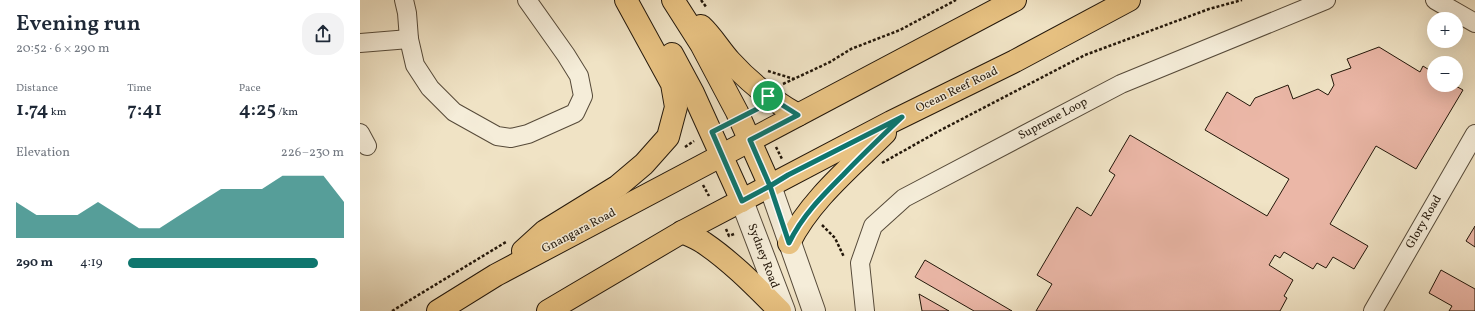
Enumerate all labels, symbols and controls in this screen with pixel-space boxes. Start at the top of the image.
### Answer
text: Evening run [16,9,141,40]
map controls [1427,12,1463,92]
button: + [1427,12,1463,48]
button: share [302,13,344,55]
text: 20:52 · 6 × 290 m [16,40,109,58]
button: − [1427,56,1463,92]
street label: Ocean Reef Road [913,63,1001,117]
pin [751,79,785,113]
text: Distance [16,81,58,96]
text: Time [127,81,151,96]
text: Pace [239,81,261,96]
icon: arrive [757,85,779,107]
street label: Supreme Loop [1016,94,1090,144]
text: 1.74 [16,96,49,124]
text: 7:41 [127,96,162,124]
text: 4:25 [239,96,276,124]
text: km [49,105,67,120]
text: /km [276,105,298,120]
text: Elevation [16,144,70,162]
text: 226–230 m [281,144,344,162]
street label: Glory Road [1402,192,1446,252]
street label: Gnangara Road [539,205,619,257]
street label: Sydney Road [743,221,783,291]
text: 290 m [16,254,53,272]
text: 4:19 [80,254,103,272]

